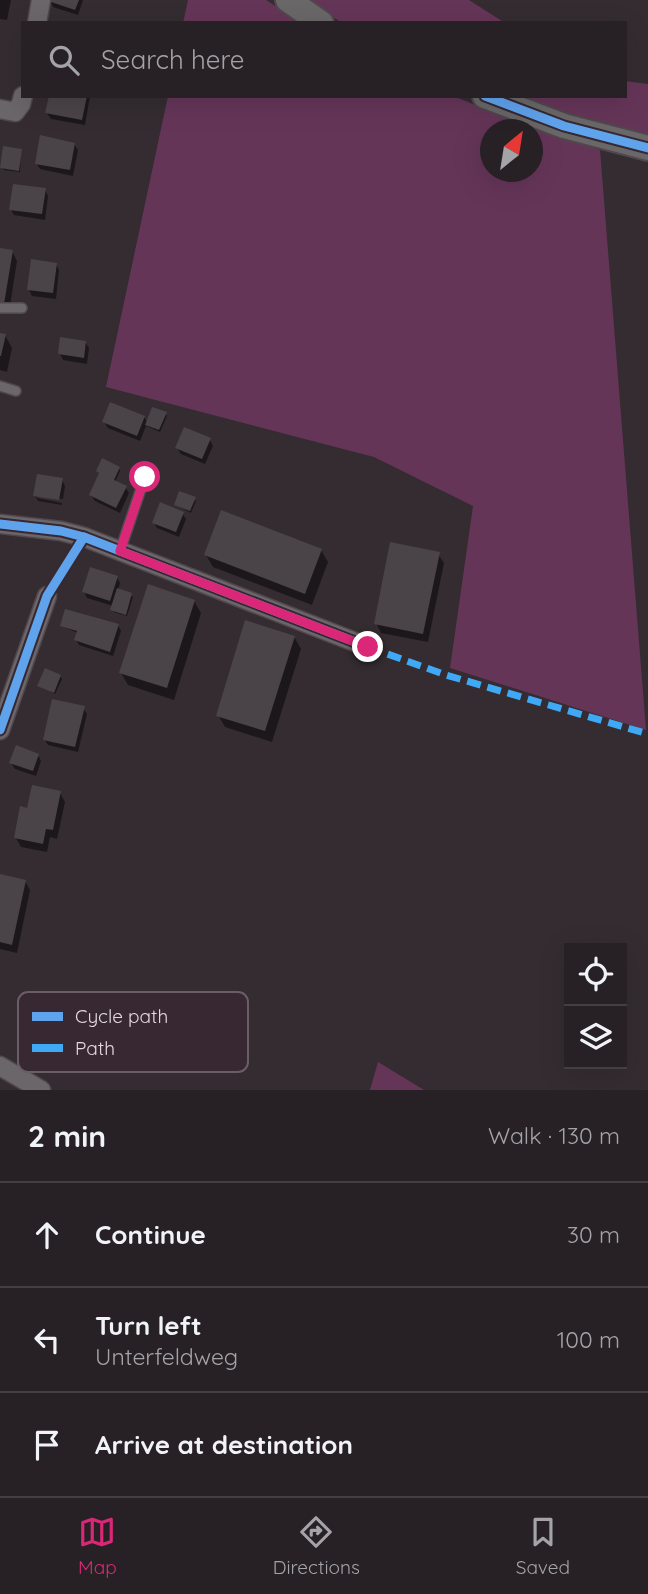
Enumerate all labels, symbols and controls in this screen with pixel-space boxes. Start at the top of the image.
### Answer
search box [21,21,627,98]
icon: search [45,41,83,79]
text: Search here [101,43,245,76]
north arrow [480,119,543,182]
route start [129,461,160,492]
route end [352,631,383,662]
map controls [564,943,627,1069]
button: locate [564,943,627,1006]
legend [18,992,248,1072]
text: Cycle path [75,1004,168,1028]
button: layers [564,1006,627,1069]
text: Path [75,1036,115,1060]
text: 2 min [28,1117,106,1155]
text: Walk · 130 m [488,1121,620,1150]
icon: ahead [28,1216,66,1254]
text: Continue [95,1218,206,1251]
text: 30 m [567,1220,620,1249]
text: Turn left [95,1309,202,1342]
icon: left [28,1321,66,1359]
text: 100 m [557,1325,620,1354]
text: Unterfeldweg [95,1342,238,1371]
icon: arrive [28,1426,66,1464]
text: Arrive at destination [95,1428,353,1461]
tab: Map [78,1513,117,1579]
tab: Directions [273,1513,360,1579]
tab: Saved [516,1513,570,1579]

